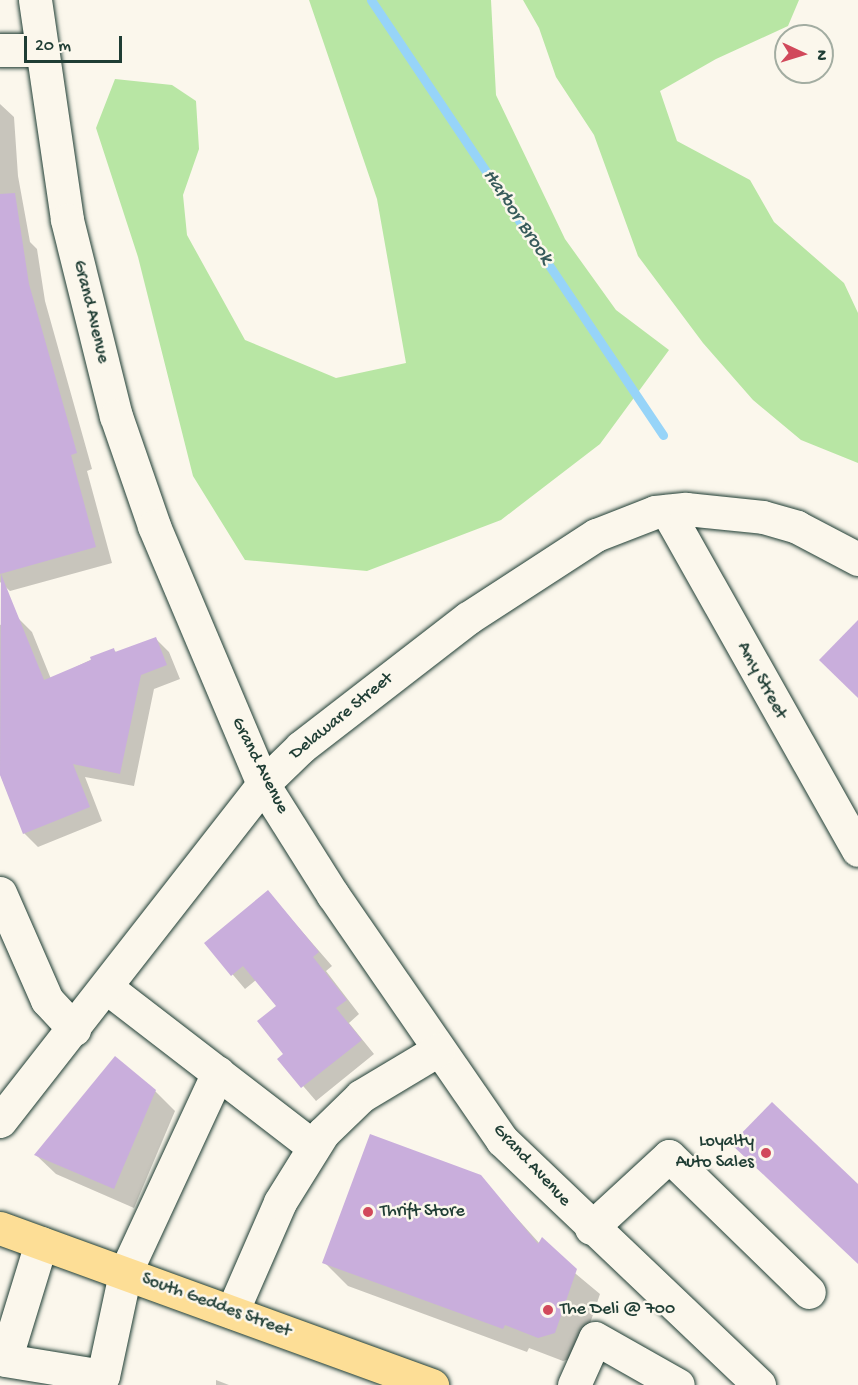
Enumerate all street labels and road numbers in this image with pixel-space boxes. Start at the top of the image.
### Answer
street label: Grand Avenue [67,258,113,366]
street label: Amy Street [731,639,791,723]
street label: Delaware Street [286,669,398,765]
street label: Grand Avenue [225,714,293,818]
street label: Grand Avenue [487,1120,575,1212]
street label: South Geddes Street [138,1269,294,1343]

